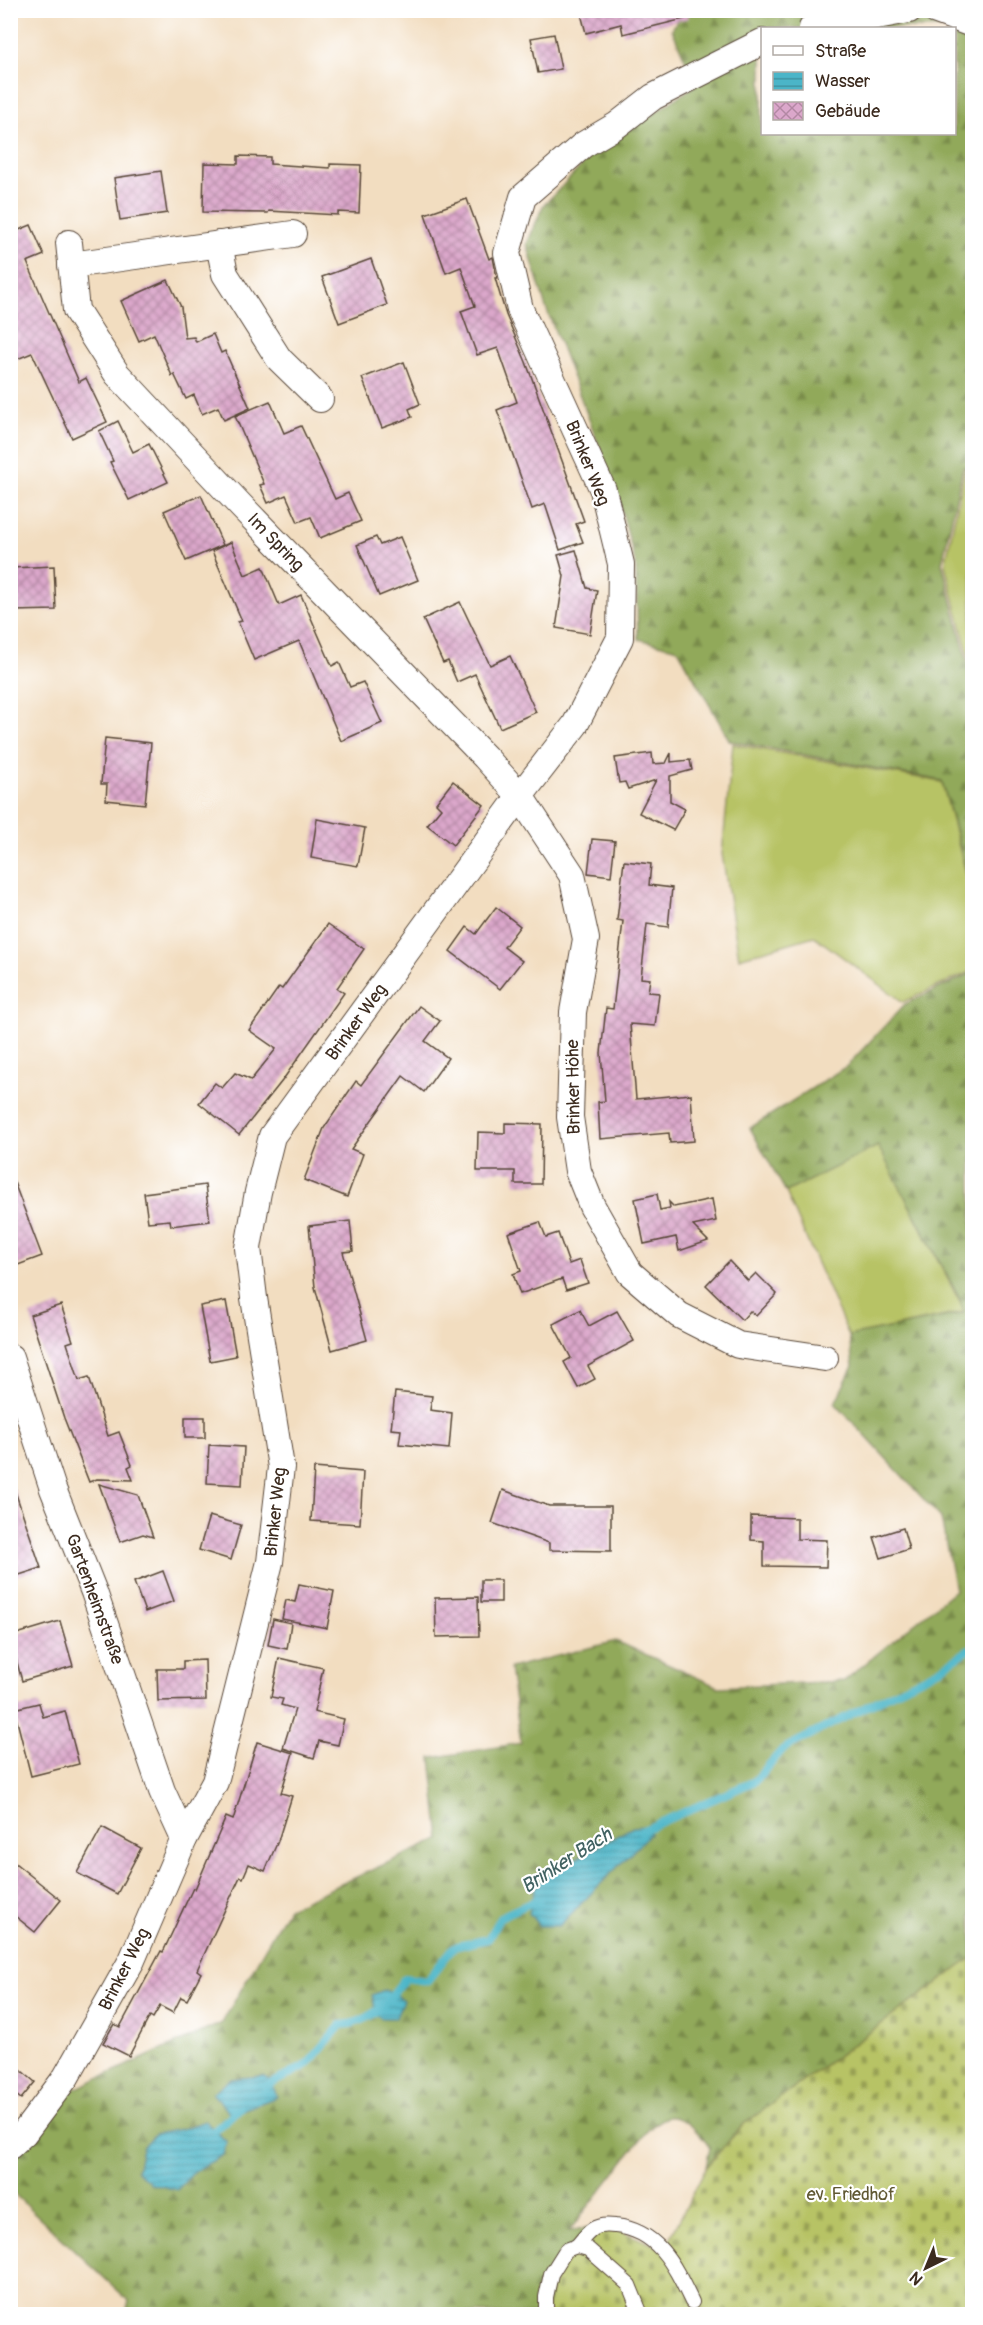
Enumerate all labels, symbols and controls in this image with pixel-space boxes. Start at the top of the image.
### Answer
legend [761,27,956,135]
text: Straße [815,40,866,63]
text: Wasser [815,70,871,93]
text: Gebäude [815,100,880,123]
street label: Brinker Weg [560,417,615,509]
street label: Im Spring [242,508,309,576]
street label: Brinker Weg [321,979,392,1065]
street label: Brinker Höhe [561,1039,586,1135]
street label: Brinker Weg [259,1466,292,1558]
street label: Gartenheimstraße [60,1531,129,1668]
water label: Brinker Bach [516,1821,618,1899]
street label: Brinker Weg [94,1924,155,2014]
park label: ev. Friedhof [807,2183,896,2206]
north arrow [896,2238,956,2298]
text: N [906,2267,927,2289]

